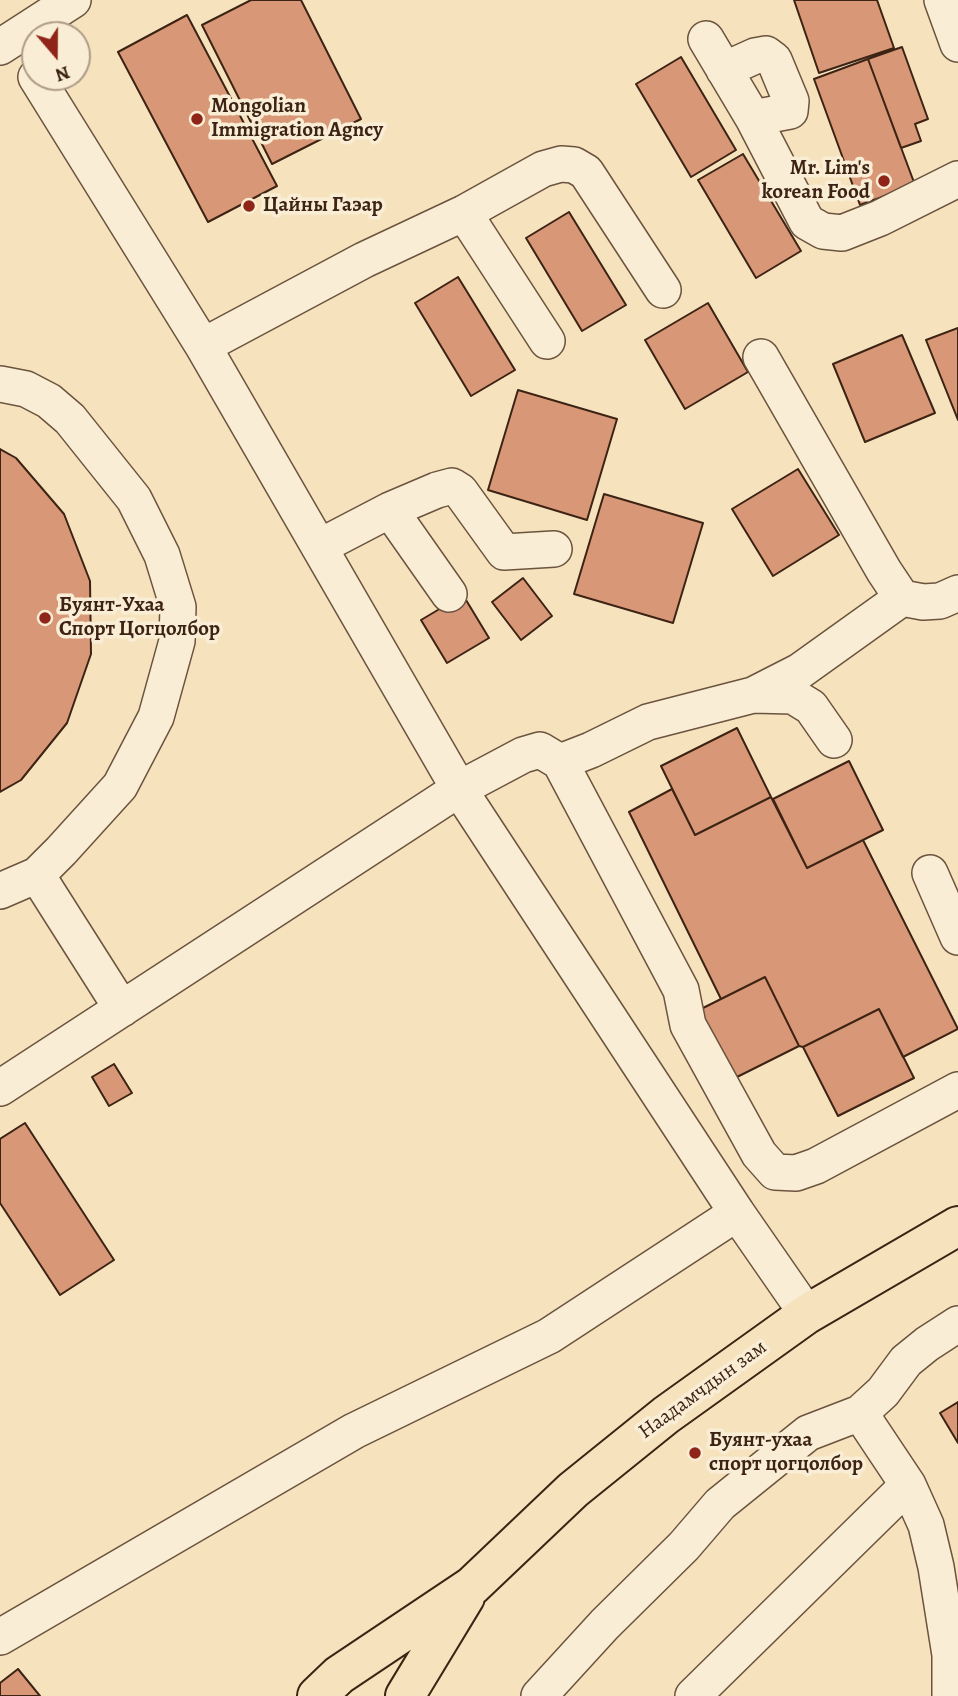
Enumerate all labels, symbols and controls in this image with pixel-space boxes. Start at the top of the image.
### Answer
north arrow [21,21,91,91]
text: N [52,59,73,88]
place label: Mongolian Immigration Agncy [211,94,383,144]
marker: Mongolian Immigration Agncy [189,111,205,127]
place label: Mr. Lim's korean Food [762,156,870,206]
marker: Mr. Lim's korean Food [876,173,892,189]
place label: Цайны Гаэар [263,193,383,219]
marker: Цайны Гаэар [241,198,257,214]
place label: Буянт-Ухаа Спорт Цогцолбор [59,593,220,643]
marker: Буянт-Ухаа Спорт Цогцолбор [37,610,53,626]
street label: Наадамчдын зам [634,1335,772,1445]
place label: Буянт-ухаа спорт цогцолбор [709,1428,863,1478]
marker: Буянт-ухаа спорт цогцолбор [687,1445,703,1461]

